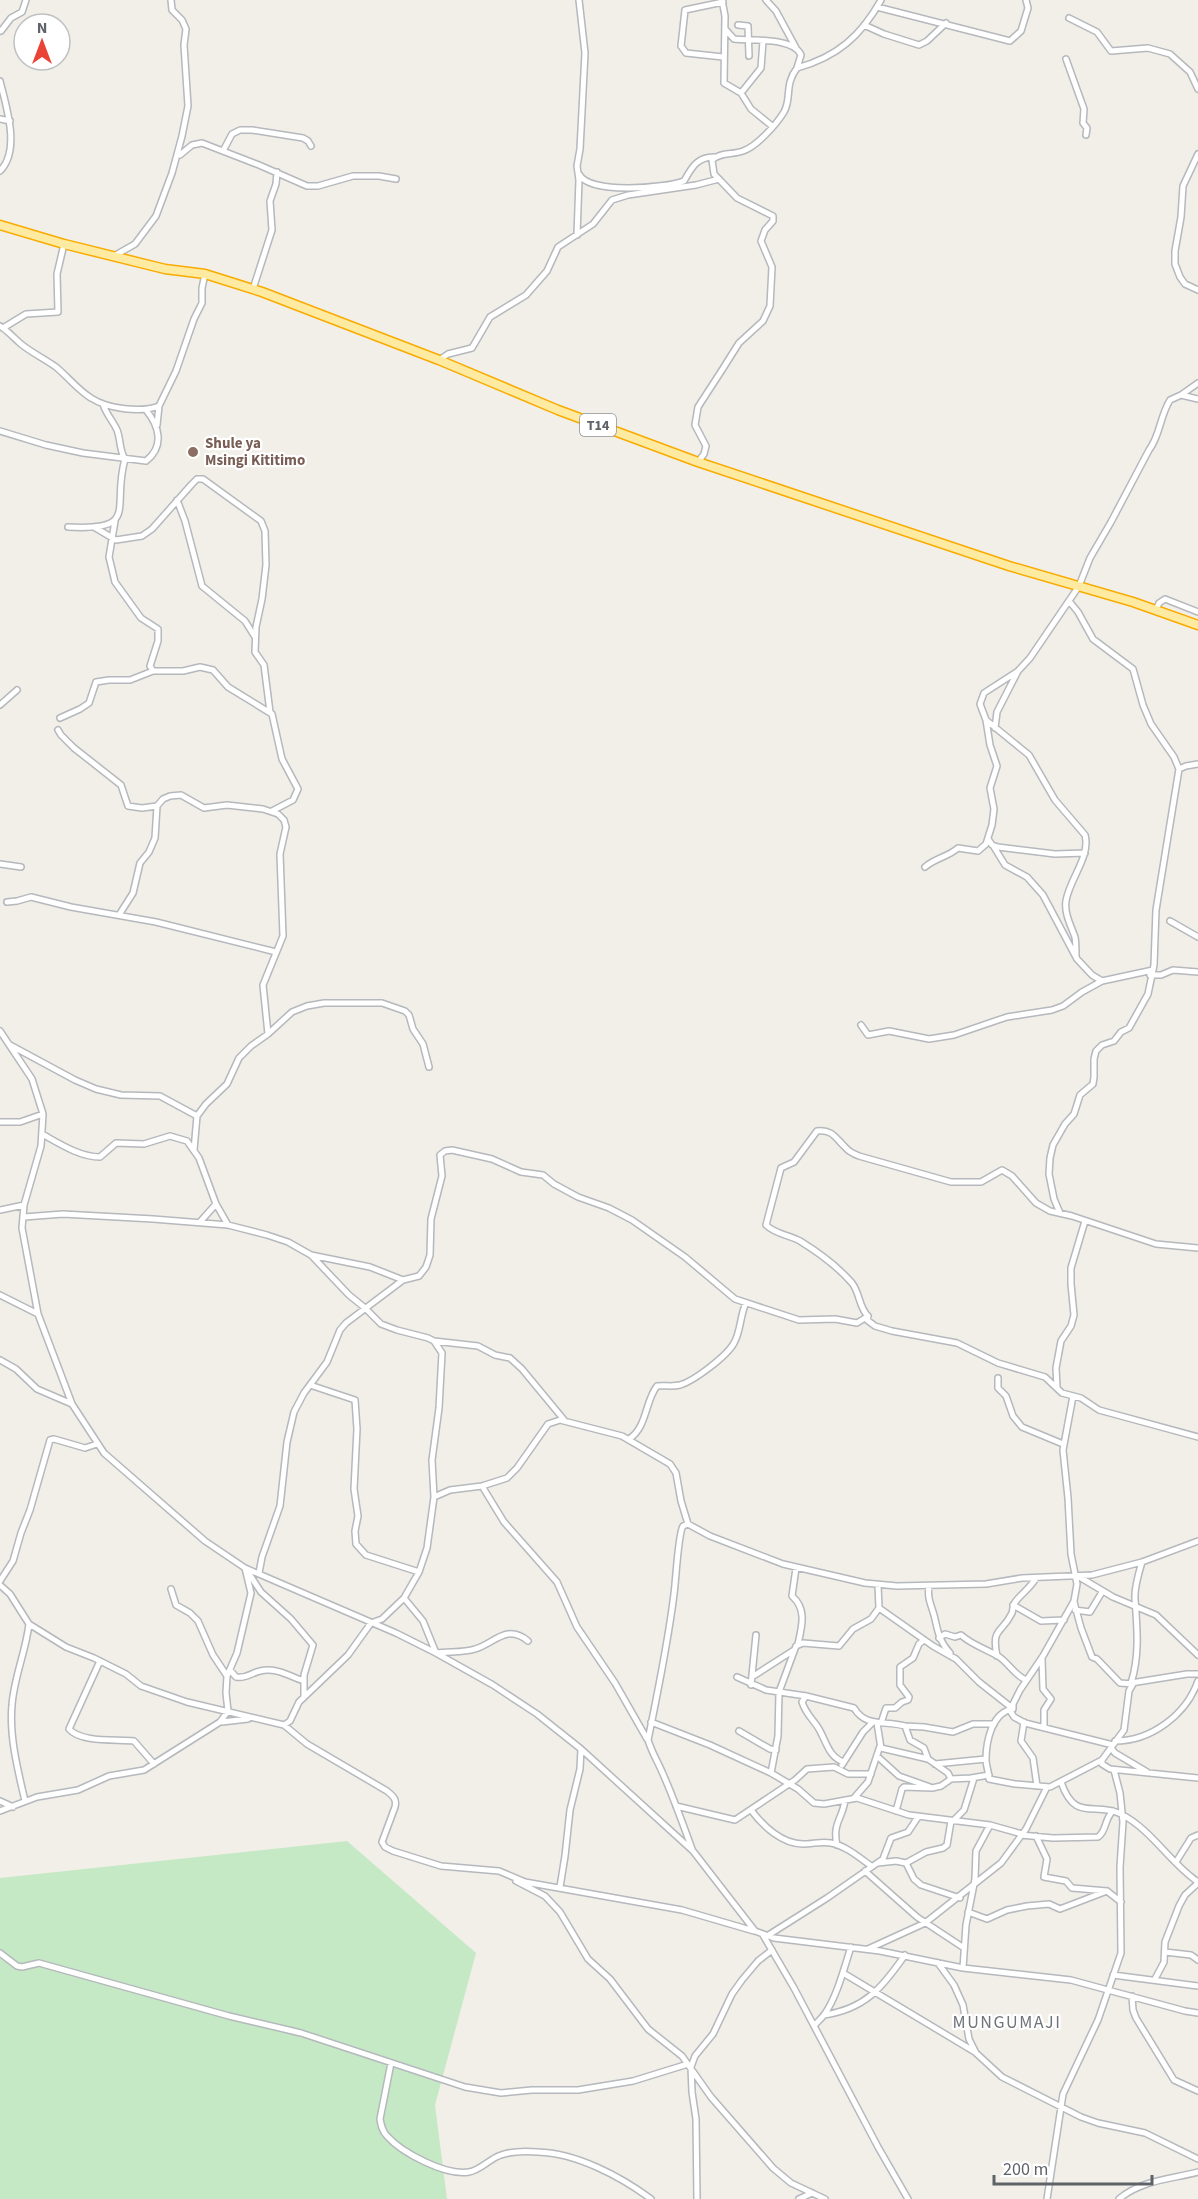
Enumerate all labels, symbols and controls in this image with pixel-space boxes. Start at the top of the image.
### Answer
north arrow [12,12,72,72]
text: N [37,17,47,39]
road number: T14 [580,414,616,436]
place label: Shule ya Msingi Kititimo [205,433,305,471]
marker: Shule ya Msingi Kititimo [186,445,200,459]
district label: MUNGUMAJI [953,2010,1061,2035]
scale bar [994,2148,1152,2186]
text: 200 m [1003,2157,1048,2182]

